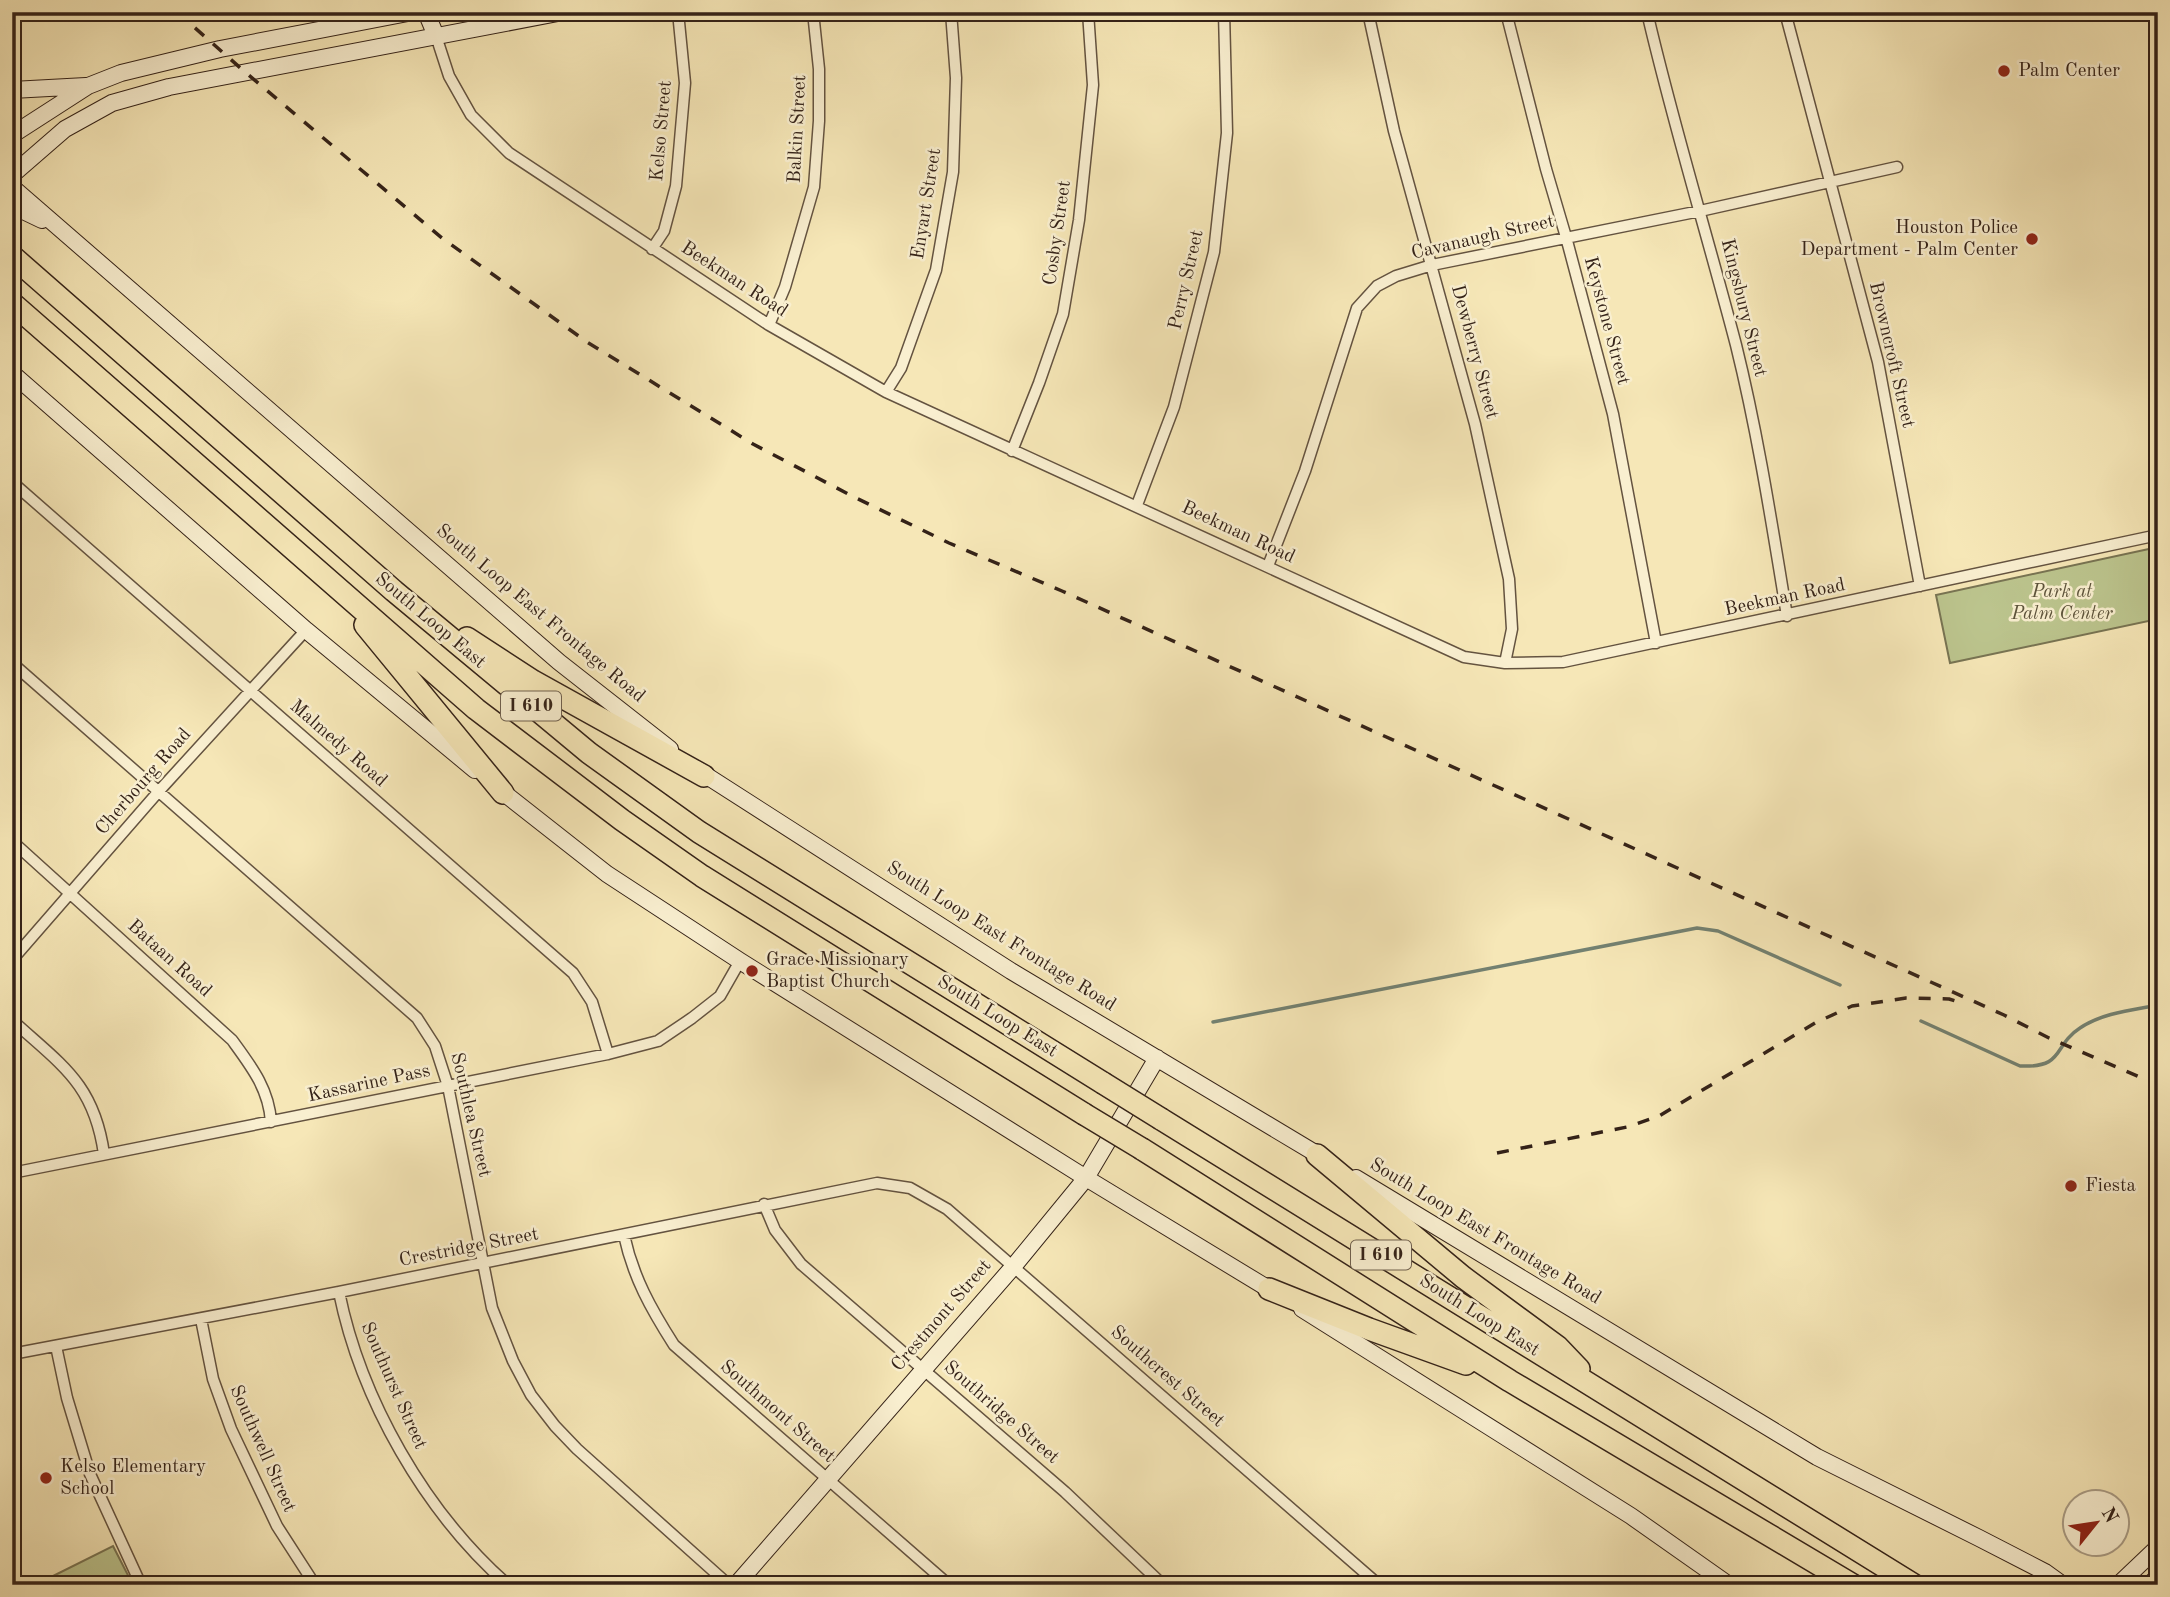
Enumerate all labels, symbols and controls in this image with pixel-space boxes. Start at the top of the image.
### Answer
place label: Palm Center [2018,62,2120,81]
marker: Palm Center [1996,63,2012,79]
street label: Balkin Street [786,74,810,184]
street label: Kelso Street [648,80,676,182]
street label: Enyart Street [909,147,945,261]
street label: Cosby Street [1041,179,1075,287]
street label: Cavanaugh Street [1410,212,1556,264]
place label: Houston Police Department - Palm Center [1800,219,2018,260]
street label: Perry Street [1166,228,1208,332]
marker: Houston Police Department - Palm Center [2024,231,2040,247]
street label: Kingsbury Street [1717,237,1769,379]
street label: Beekman Road [677,239,791,321]
street label: Keystone Street [1580,255,1632,387]
street label: Browncroft Street [1865,280,1917,430]
street label: Dewberry Street [1447,283,1501,421]
street label: Beekman Road [1178,498,1298,568]
street label: South Loop East Frontage Road [431,520,649,708]
street label: South Loop East [370,568,490,674]
street label: Beekman Road [1723,576,1847,620]
park label: Park at Palm Center [2010,583,2113,624]
road number: I 610 [501,692,561,720]
street label: Malmedy Road [286,697,390,791]
street label: Cherbourg Road [93,725,195,839]
street label: South Loop East Frontage Road [882,857,1120,1017]
street label: Bataan Road [123,917,215,1002]
place label: Grace Missionary Baptist Church [766,951,909,992]
marker: Grace Missionary Baptist Church [744,963,760,979]
street label: South Loop East [933,971,1061,1063]
street label: Southlea Street [446,1051,494,1179]
street label: Kassarine Pass [306,1062,432,1106]
street label: South Loop East Frontage Road [1366,1155,1604,1309]
place label: Fiesta [2085,1177,2137,1196]
marker: Fiesta [2063,1178,2079,1194]
street label: Crestridge Street [398,1225,540,1271]
road number: I 610 [1351,1240,1411,1270]
street label: Crestmont Street [888,1256,996,1376]
street label: South Loop East [1416,1271,1542,1361]
street label: Southurst Street [356,1320,430,1452]
street label: Southcrest Street [1107,1323,1227,1431]
street label: Southmont Street [716,1357,838,1467]
street label: Southridge Street [940,1358,1062,1468]
street label: Southwell Street [225,1383,299,1515]
place label: Kelso Elementary School [60,1458,206,1499]
marker: Kelso Elementary School [38,1470,54,1486]
north arrow [2062,1488,2132,1558]
text: N [2097,1505,2121,1527]

